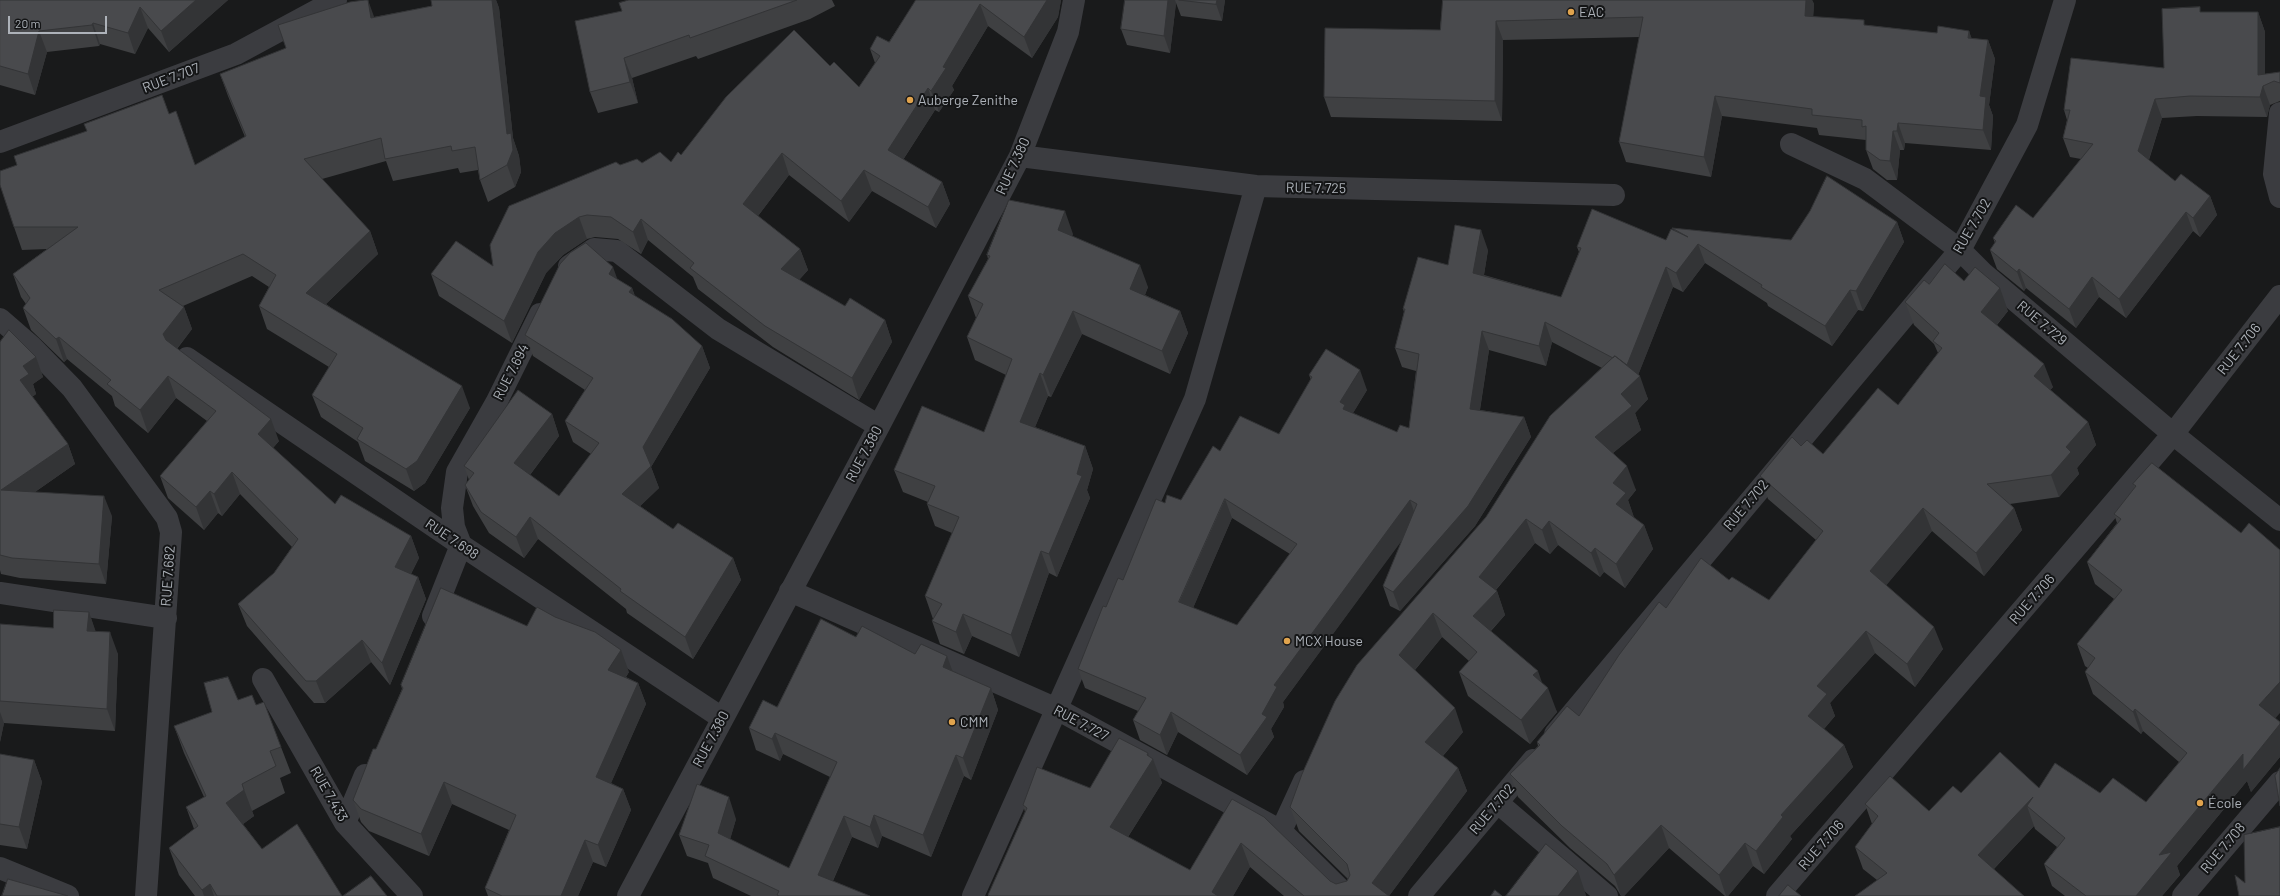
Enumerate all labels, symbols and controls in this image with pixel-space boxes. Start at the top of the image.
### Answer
place label: EAC [1579,4,1604,20]
marker: EAC [1566,7,1576,17]
scale bar [10,8,109,34]
text: 20 m [15,16,41,30]
street label: RUE 7.707 [140,59,202,97]
place label: Auberge Zenithe [918,92,1018,108]
marker: Auberge Zenithe [905,95,915,105]
street label: RUE 7.380 [992,135,1034,197]
street label: RUE 7.725 [1286,179,1346,197]
street label: RUE 7.702 [1950,195,1994,257]
street label: RUE 7.729 [2014,297,2070,349]
street label: RUE 7.706 [2214,320,2264,378]
street label: RUE 7.694 [490,341,532,403]
street label: RUE 7.380 [842,423,886,485]
street label: RUE 7.702 [1720,476,1772,534]
street label: RUE 7.698 [422,515,482,563]
street label: RUE 7.682 [157,545,179,607]
street label: RUE 7.706 [2006,571,2058,627]
place label: MCX House [1295,633,1363,649]
marker: MCX House [1282,636,1292,646]
street label: RUE 7.727 [1051,702,1111,744]
street label: RUE 7.380 [689,708,733,770]
place label: CMM [960,714,989,730]
marker: CMM [947,717,957,727]
street label: RUE 7.433 [306,763,352,825]
street label: RUE 7.702 [1466,780,1518,838]
place label: École [2208,795,2242,811]
marker: École [2195,798,2205,808]
street label: RUE 7.706 [1795,817,1847,873]
street label: RUE 7.708 [2197,819,2249,877]

